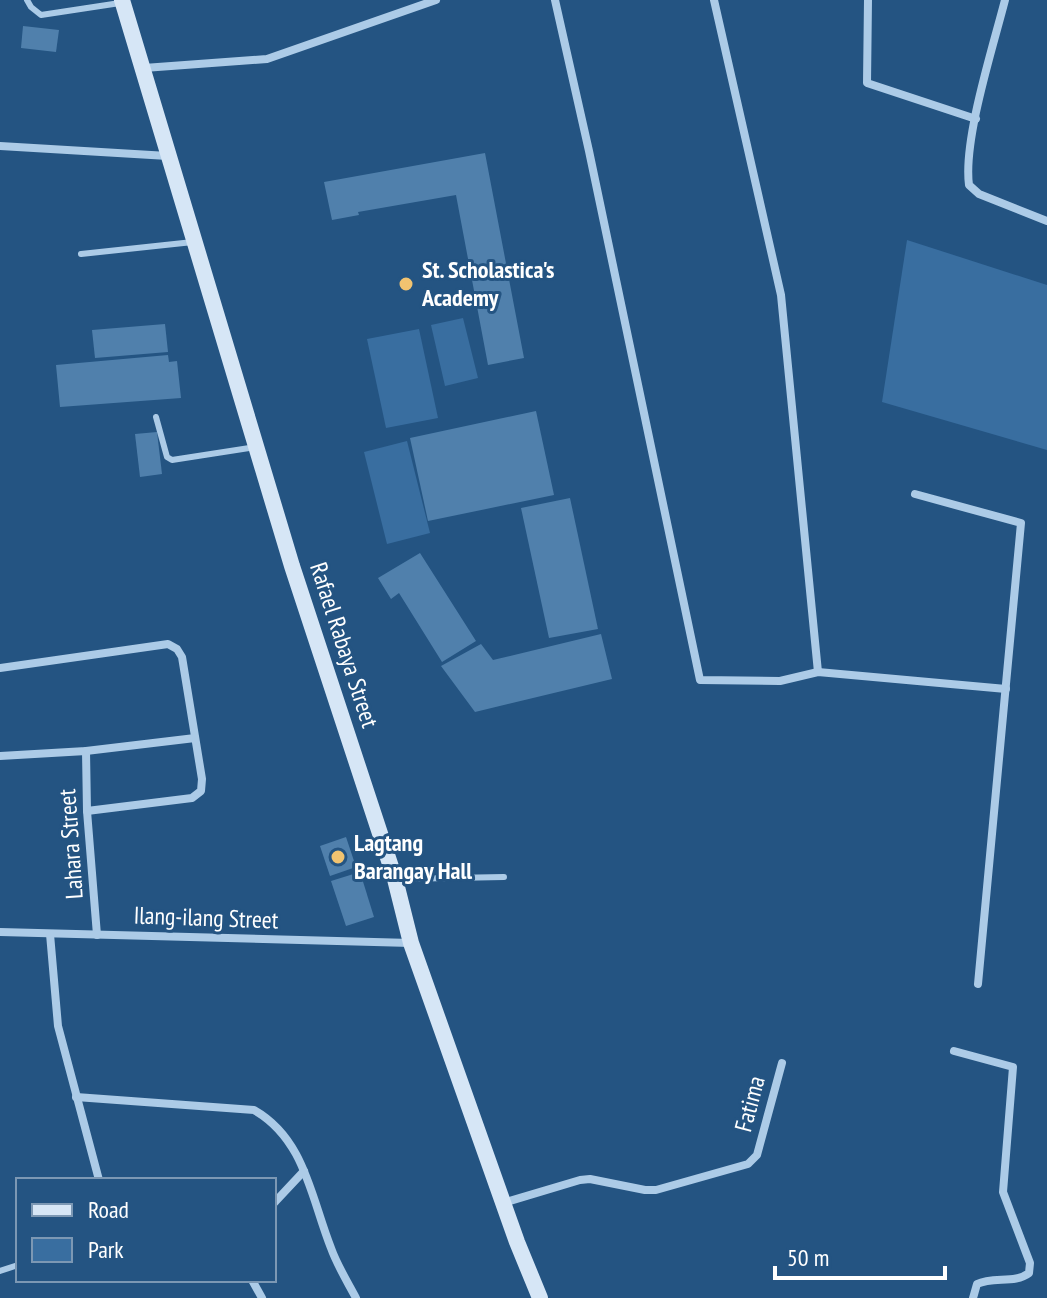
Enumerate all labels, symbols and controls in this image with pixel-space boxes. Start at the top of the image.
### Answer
place label: St. Scholastica's Academy [421,254,555,313]
marker: St. Scholastica's Academy [397,275,415,293]
street label: Rafael Rabaya Street [303,558,386,732]
street label: Lahara Street [51,788,90,900]
place label: Lagtang Barangay Hall [354,827,472,886]
marker: Lagtang Barangay Hall [329,848,347,866]
street label: Ilang-ilang Street [133,899,279,936]
street label: Fatima [727,1073,772,1135]
legend [16,1178,276,1282]
text: Road [88,1194,129,1225]
scale bar [775,1230,945,1280]
text: Park [88,1234,124,1265]
text: 50 m [787,1242,829,1273]

